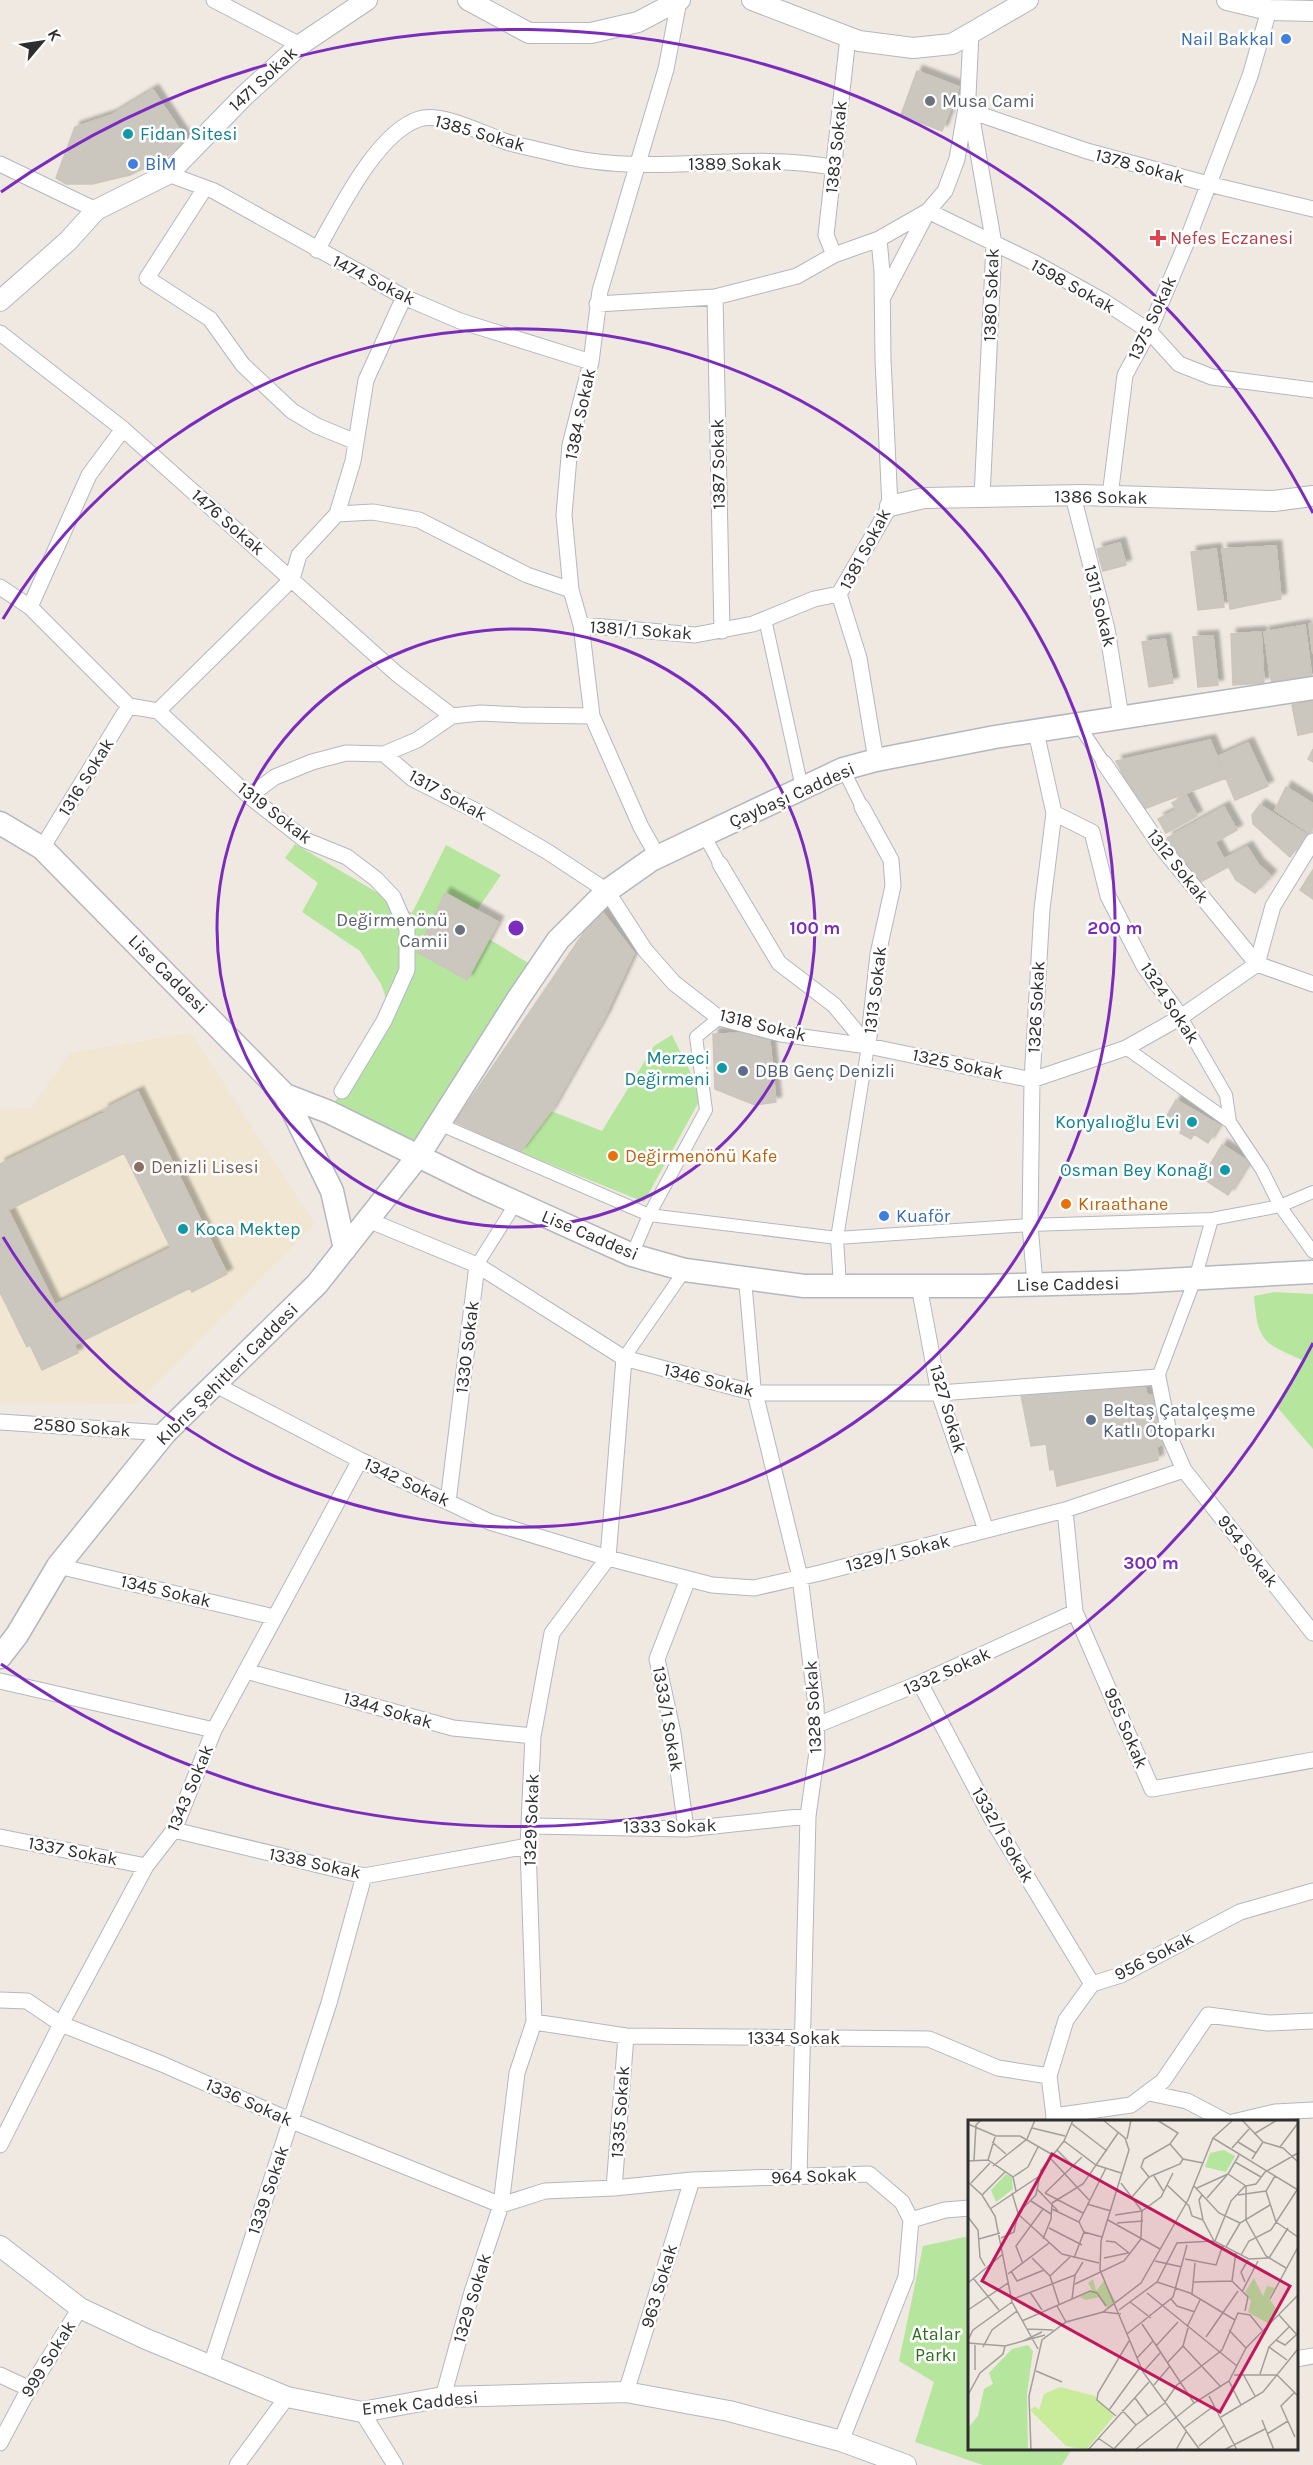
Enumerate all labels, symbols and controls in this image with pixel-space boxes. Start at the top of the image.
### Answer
north arrow [12,12,72,72]
text: K [44,26,66,45]
place label: Nail Bakkal [1181,28,1274,50]
marker: Nail Bakkal [1279,32,1293,46]
street label: 1471 Sokak [224,42,302,116]
place label: Musa Cami [942,90,1035,112]
marker: Musa Cami [923,94,937,108]
street label: 1383 Sokak [820,99,852,195]
street label: 1385 Sokak [432,110,528,156]
place label: Fidan Sitesi [140,123,238,145]
marker: Fidan Sitesi [121,127,135,141]
street label: 1378 Sokak [1093,144,1187,188]
place label: BİM [145,153,176,175]
street label: 1389 Sokak [688,153,782,175]
marker: BİM [126,157,140,171]
place label: Nefes Eczanesi [1170,227,1293,249]
marker: Nefes Eczanesi [1151,231,1165,245]
street label: 1380 Sokak [978,248,1004,342]
street label: 1474 Sokak [329,250,419,310]
street label: 1598 Sokak [1027,254,1119,318]
street label: 1375 Sokak [1123,272,1181,364]
street label: 1384 Sokak [560,366,600,462]
street label: 1387 Sokak [706,418,730,510]
street label: 1476 Sokak [187,484,269,560]
street label: 1386 Sokak [1054,485,1148,509]
street label: 1381 Sokak [834,505,896,593]
street label: 1311 Sokak [1079,563,1121,649]
street label: 1381/1 Sokak [589,615,693,645]
street label: 1316 Sokak [53,734,119,820]
street label: Çaybaşı Caddesi [726,757,858,833]
street label: 1317 Sokak [405,764,491,826]
street label: 1319 Sokak [233,777,317,849]
street label: 1312 Sokak [1142,824,1214,908]
place label: Değirmenönü Camii [336,909,448,952]
text: 100 m [790,917,840,939]
text: 200 m [1087,917,1143,939]
centre of rings [506,918,526,938]
marker: Değirmenönü Camii [453,923,467,937]
street label: Lise Caddesi [124,930,212,1018]
street label: 1313 Sokak [859,945,891,1035]
street label: 1324 Sokak [1136,958,1204,1048]
street label: 1326 Sokak [1023,960,1049,1054]
street label: 1318 Sokak [717,1004,809,1046]
street label: 1325 Sokak [911,1044,1005,1084]
place label: Merzeci Değirmeni [625,1047,710,1090]
place label: DBB Genç Denizli [755,1060,895,1082]
marker: Merzeci Değirmeni [715,1061,729,1075]
marker: DBB Genç Denizli [736,1064,750,1078]
place label: Konyalıoğlu Evi [1055,1111,1180,1133]
marker: Konyalıoğlu Evi [1185,1115,1199,1129]
place label: Değirmenönü Kafe [625,1145,777,1167]
marker: Değirmenönü Kafe [606,1149,620,1163]
place label: Denizli Lisesi [151,1156,259,1178]
place label: Osman Bey Konağı [1060,1159,1213,1181]
marker: Denizli Lisesi [132,1160,146,1174]
marker: Osman Bey Konağı [1218,1163,1232,1177]
place label: Kıraathane [1078,1193,1168,1215]
marker: Kıraathane [1059,1197,1073,1211]
street label: Lise Caddesi [538,1205,642,1265]
place label: Kuaför [896,1205,951,1227]
marker: Kuaför [877,1209,891,1223]
place label: Koca Mektep [195,1218,300,1240]
marker: Koca Mektep [176,1222,190,1236]
street label: Lise Caddesi [1016,1272,1120,1296]
street label: Kıbrıs Şehitleri Caddesi [151,1298,303,1450]
street label: 1330 Sokak [450,1299,484,1395]
street label: 1346 Sokak [662,1358,756,1402]
street label: 1327 Sokak [925,1362,971,1456]
place label: Beltaş Çatalçeşme Katlı Otoparkı [1103,1399,1256,1442]
street label: 2580 Sokak [33,1413,131,1441]
marker: Beltaş Çatalçeşme Katlı Otoparkı [1084,1413,1098,1427]
street label: 1342 Sokak [361,1453,453,1511]
street label: 954 Sokak [1213,1510,1283,1592]
street label: 1329/1 Sokak [844,1529,952,1577]
text: 300 m [1123,1552,1179,1574]
street label: 1345 Sokak [119,1570,213,1612]
street label: 1332 Sokak [900,1642,994,1700]
street label: 1328 Sokak [800,1660,826,1754]
street label: 1333/1 Sokak [648,1665,688,1773]
street label: 955 Sokak [1099,1684,1153,1772]
street label: 1344 Sokak [341,1687,435,1733]
street label: 1343 Sokak [162,1741,218,1835]
street label: 1329 Sokak [518,1773,544,1867]
street label: 1332/1 Sokak [967,1783,1039,1887]
street label: 1333 Sokak [623,1814,717,1838]
street label: 1337 Sokak [26,1832,120,1870]
street label: 1338 Sokak [267,1843,363,1883]
street label: 956 Sokak [1111,1927,1197,1985]
street label: 1334 Sokak [748,2027,840,2049]
street label: 1335 Sokak [606,2065,634,2159]
street label: 1336 Sokak [202,2073,296,2131]
inset map [968,2120,1298,2450]
street label: 1339 Sokak [242,2143,294,2237]
street label: 964 Sokak [771,2164,857,2188]
street label: 963 Sokak [636,2241,682,2331]
street label: 1329 Sokak [448,2250,496,2346]
street label: 999 Sokak [16,2316,80,2402]
park label: Atalar Parkı [912,2323,961,2366]
street label: Emek Caddesi [361,2386,479,2420]

